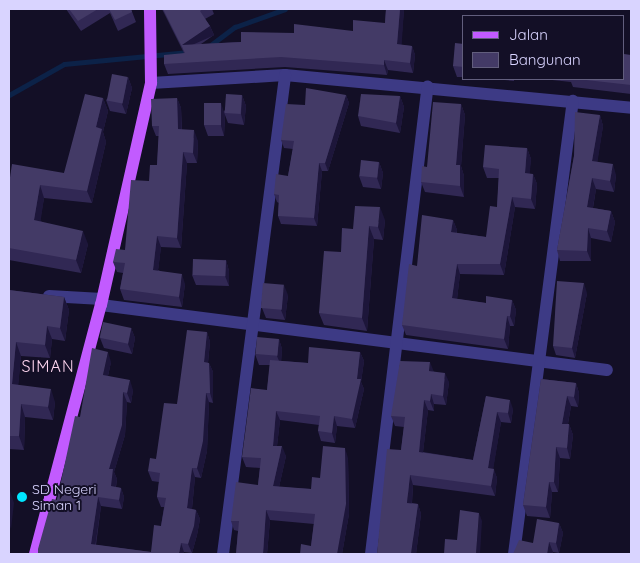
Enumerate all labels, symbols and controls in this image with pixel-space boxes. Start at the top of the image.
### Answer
legend [462,15,625,80]
text: Jalan [509,25,548,44]
text: Bangunan [509,50,581,69]
district label: SIMAN [21,356,75,376]
place label: SD Negeri Siman 1 [32,481,97,514]
marker: SD Negeri Siman 1 [16,491,28,503]

